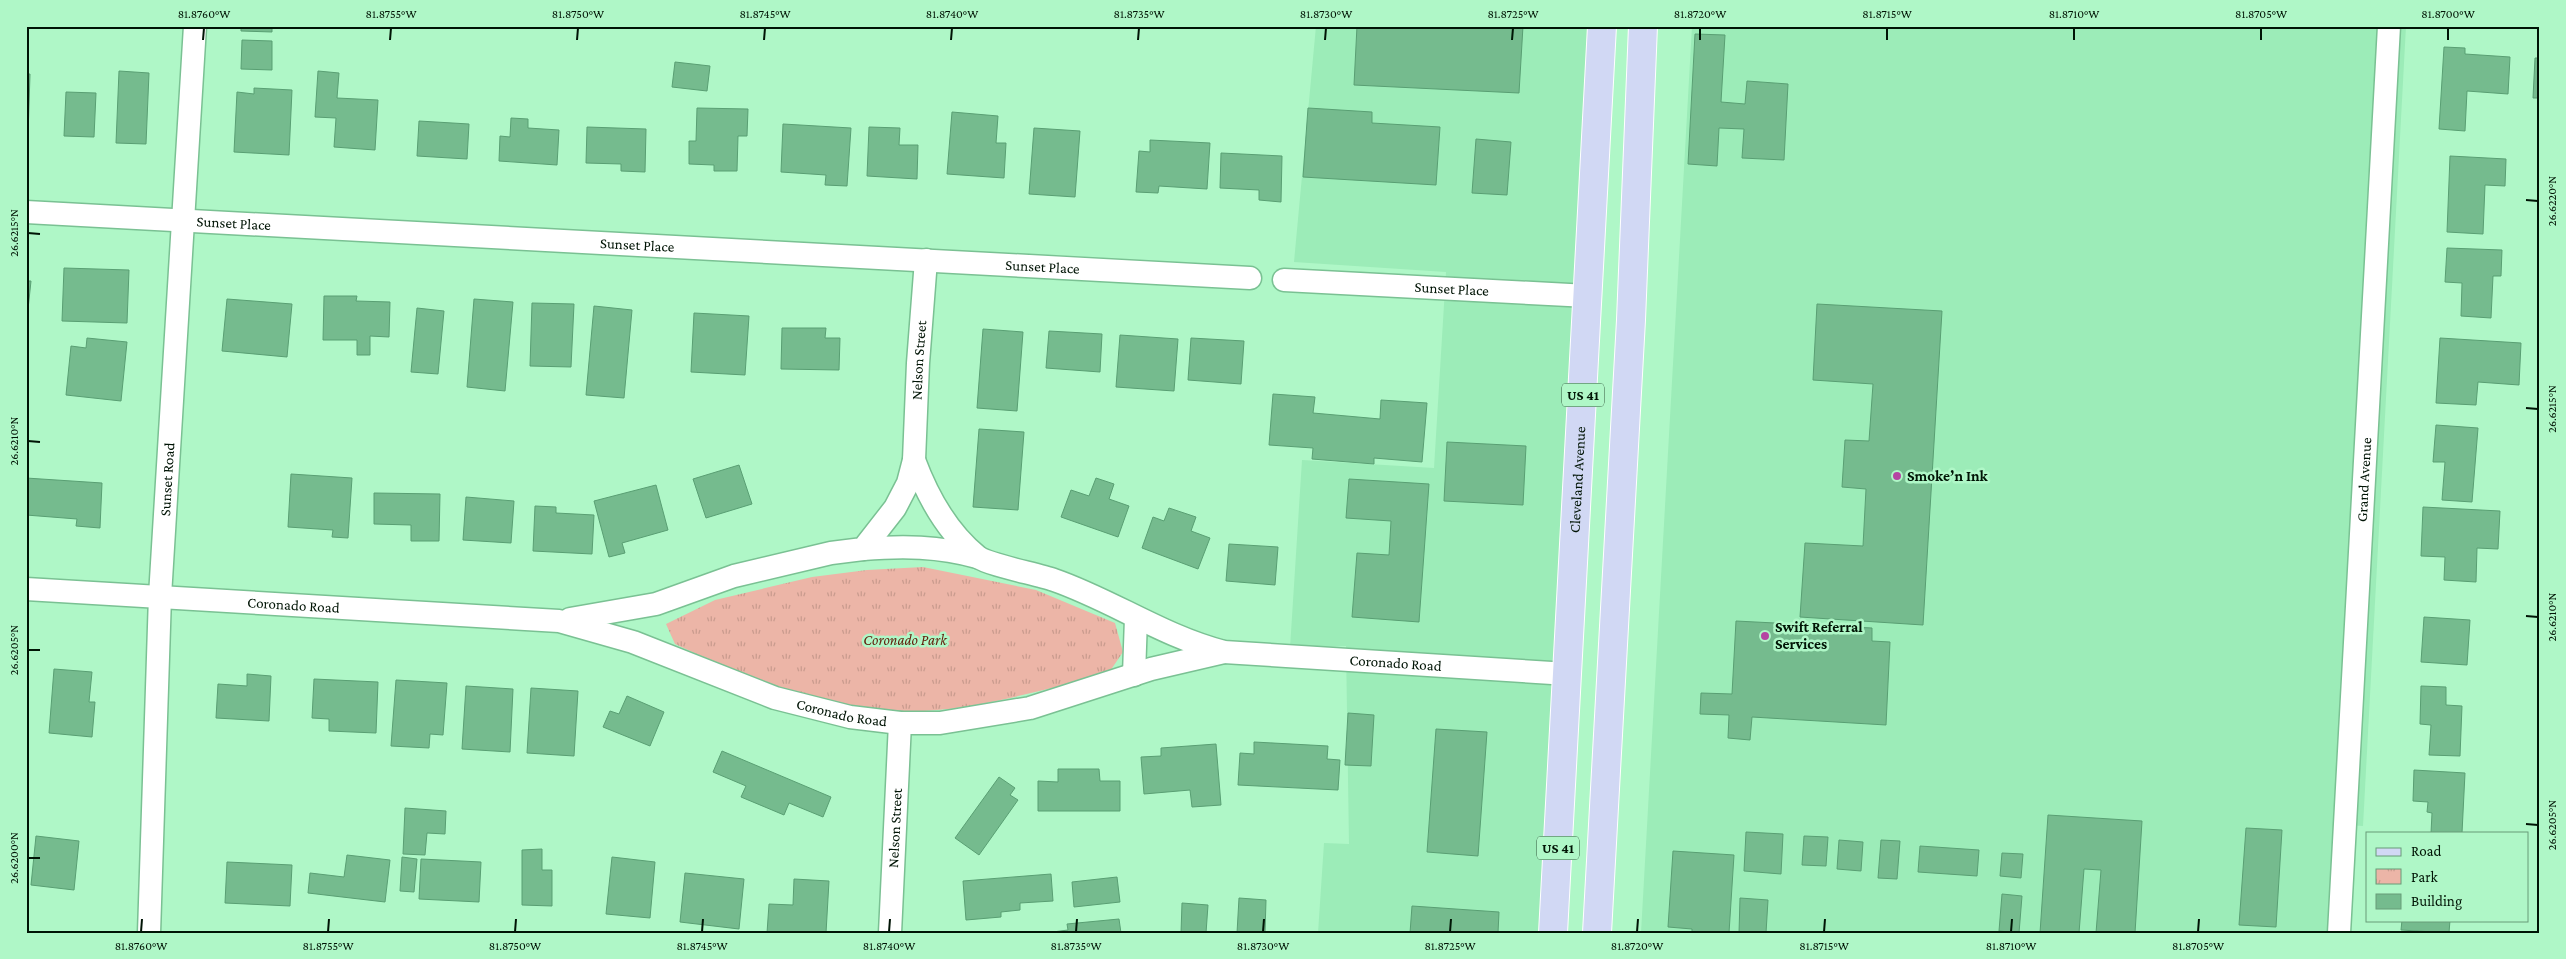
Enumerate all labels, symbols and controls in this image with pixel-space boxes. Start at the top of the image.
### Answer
text: 81.8760°W [178,7,230,21]
text: 81.8755°W [366,7,416,21]
text: 81.8750°W [552,7,604,21]
text: 81.8745°W [739,7,791,21]
text: 81.8740°W [926,7,978,21]
text: 81.8735°W [1113,7,1165,21]
text: 81.8730°W [1300,7,1352,21]
text: 81.8725°W [1487,7,1539,21]
text: 81.8720°W [1674,7,1726,21]
text: 81.8715°W [1862,7,1912,21]
text: 81.8710°W [2049,7,2099,21]
text: 81.8705°W [2235,7,2287,21]
text: 81.8700°W [2421,7,2475,21]
text: 26.6220°N [2545,176,2559,226]
text: 26.6215°N [7,209,21,257]
street label: Sunset Place [196,213,272,233]
street label: Sunset Place [599,235,675,255]
street label: Sunset Place [1005,257,1081,277]
street label: Sunset Place [1414,279,1490,299]
street label: Nelson Street [908,319,929,400]
road number: US 41 [1562,384,1604,406]
text: 26.6215°N [2545,385,2559,433]
text: 26.6210°N [7,417,21,465]
street label: Cleveland Avenue [1567,426,1588,533]
street label: Grand Avenue [2354,437,2374,522]
street label: Sunset Road [157,442,177,517]
place label: Smoke’n Ink [1907,468,1989,484]
marker: Smoke’n Ink [1891,470,1903,482]
text: 26.6210°N [2545,593,2559,641]
street label: Coronado Road [247,594,340,616]
place label: Swift Referral Services [1775,619,1863,652]
text: 26.6205°N [7,625,21,675]
marker: Swift Referral Services [1759,630,1771,642]
park label: Coronado Park [863,632,948,648]
street label: Coronado Road [1349,652,1442,674]
street label: Coronado Road [795,696,888,729]
street label: Nelson Street [885,787,905,868]
text: 26.6205°N [2545,800,2559,850]
text: 26.6200°N [7,832,21,884]
legend [2366,832,2528,922]
road number: US 41 [1537,836,1579,860]
text: Road [2411,843,2442,859]
text: Park [2411,869,2438,885]
text: Building [2411,893,2462,910]
text: 81.8760°W [115,939,167,953]
text: 81.8755°W [303,939,353,953]
text: 81.8750°W [489,939,541,953]
text: 81.8745°W [676,939,728,953]
text: 81.8740°W [863,939,915,953]
text: 81.8735°W [1050,939,1102,953]
text: 81.8730°W [1237,939,1289,953]
text: 81.8725°W [1424,939,1476,953]
text: 81.8720°W [1611,939,1663,953]
text: 81.8715°W [1799,939,1849,953]
text: 81.8710°W [1986,939,2036,953]
text: 81.8705°W [2172,939,2224,953]

